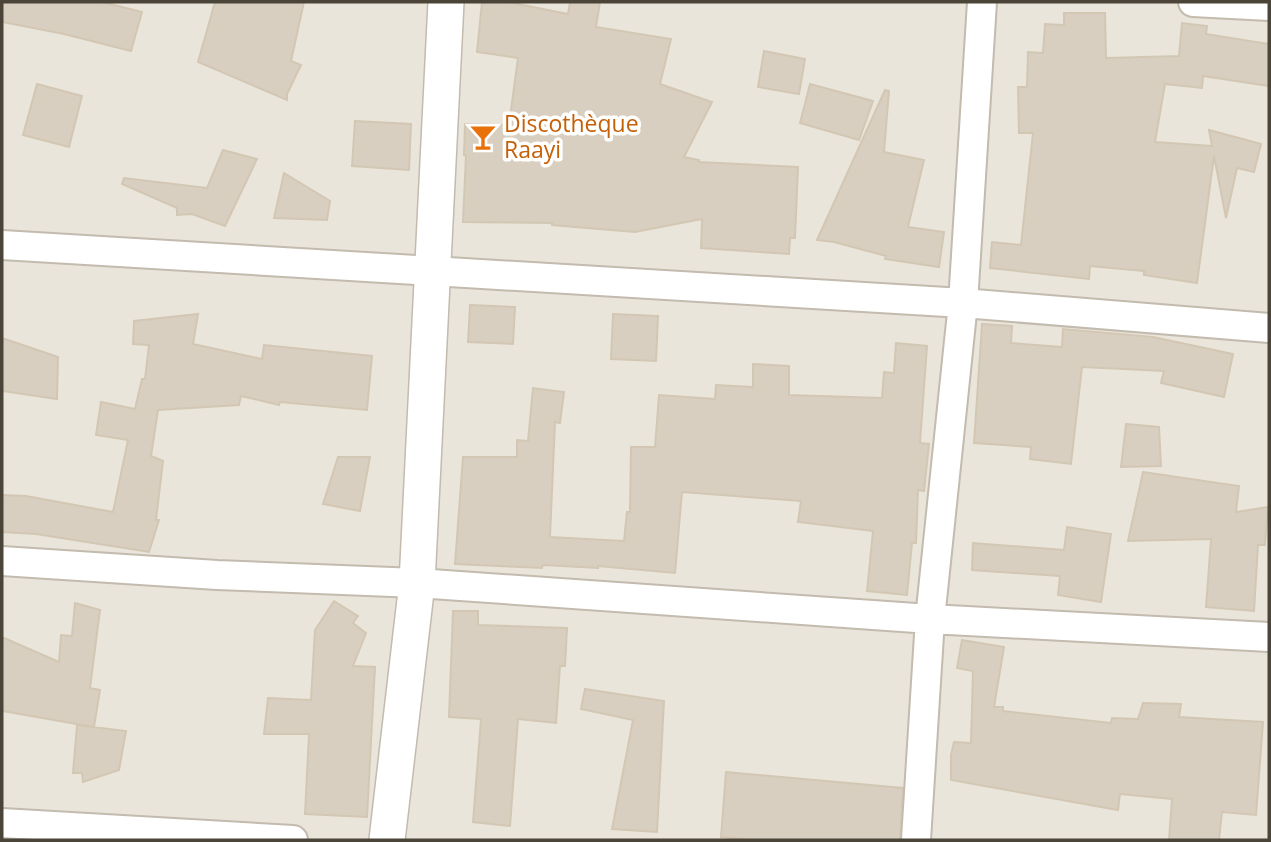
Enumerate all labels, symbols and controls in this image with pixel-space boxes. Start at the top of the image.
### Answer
place label: Discothèque Raayi [504,107,639,165]
bar icon: Discothèque Raayi [468,122,498,152]

